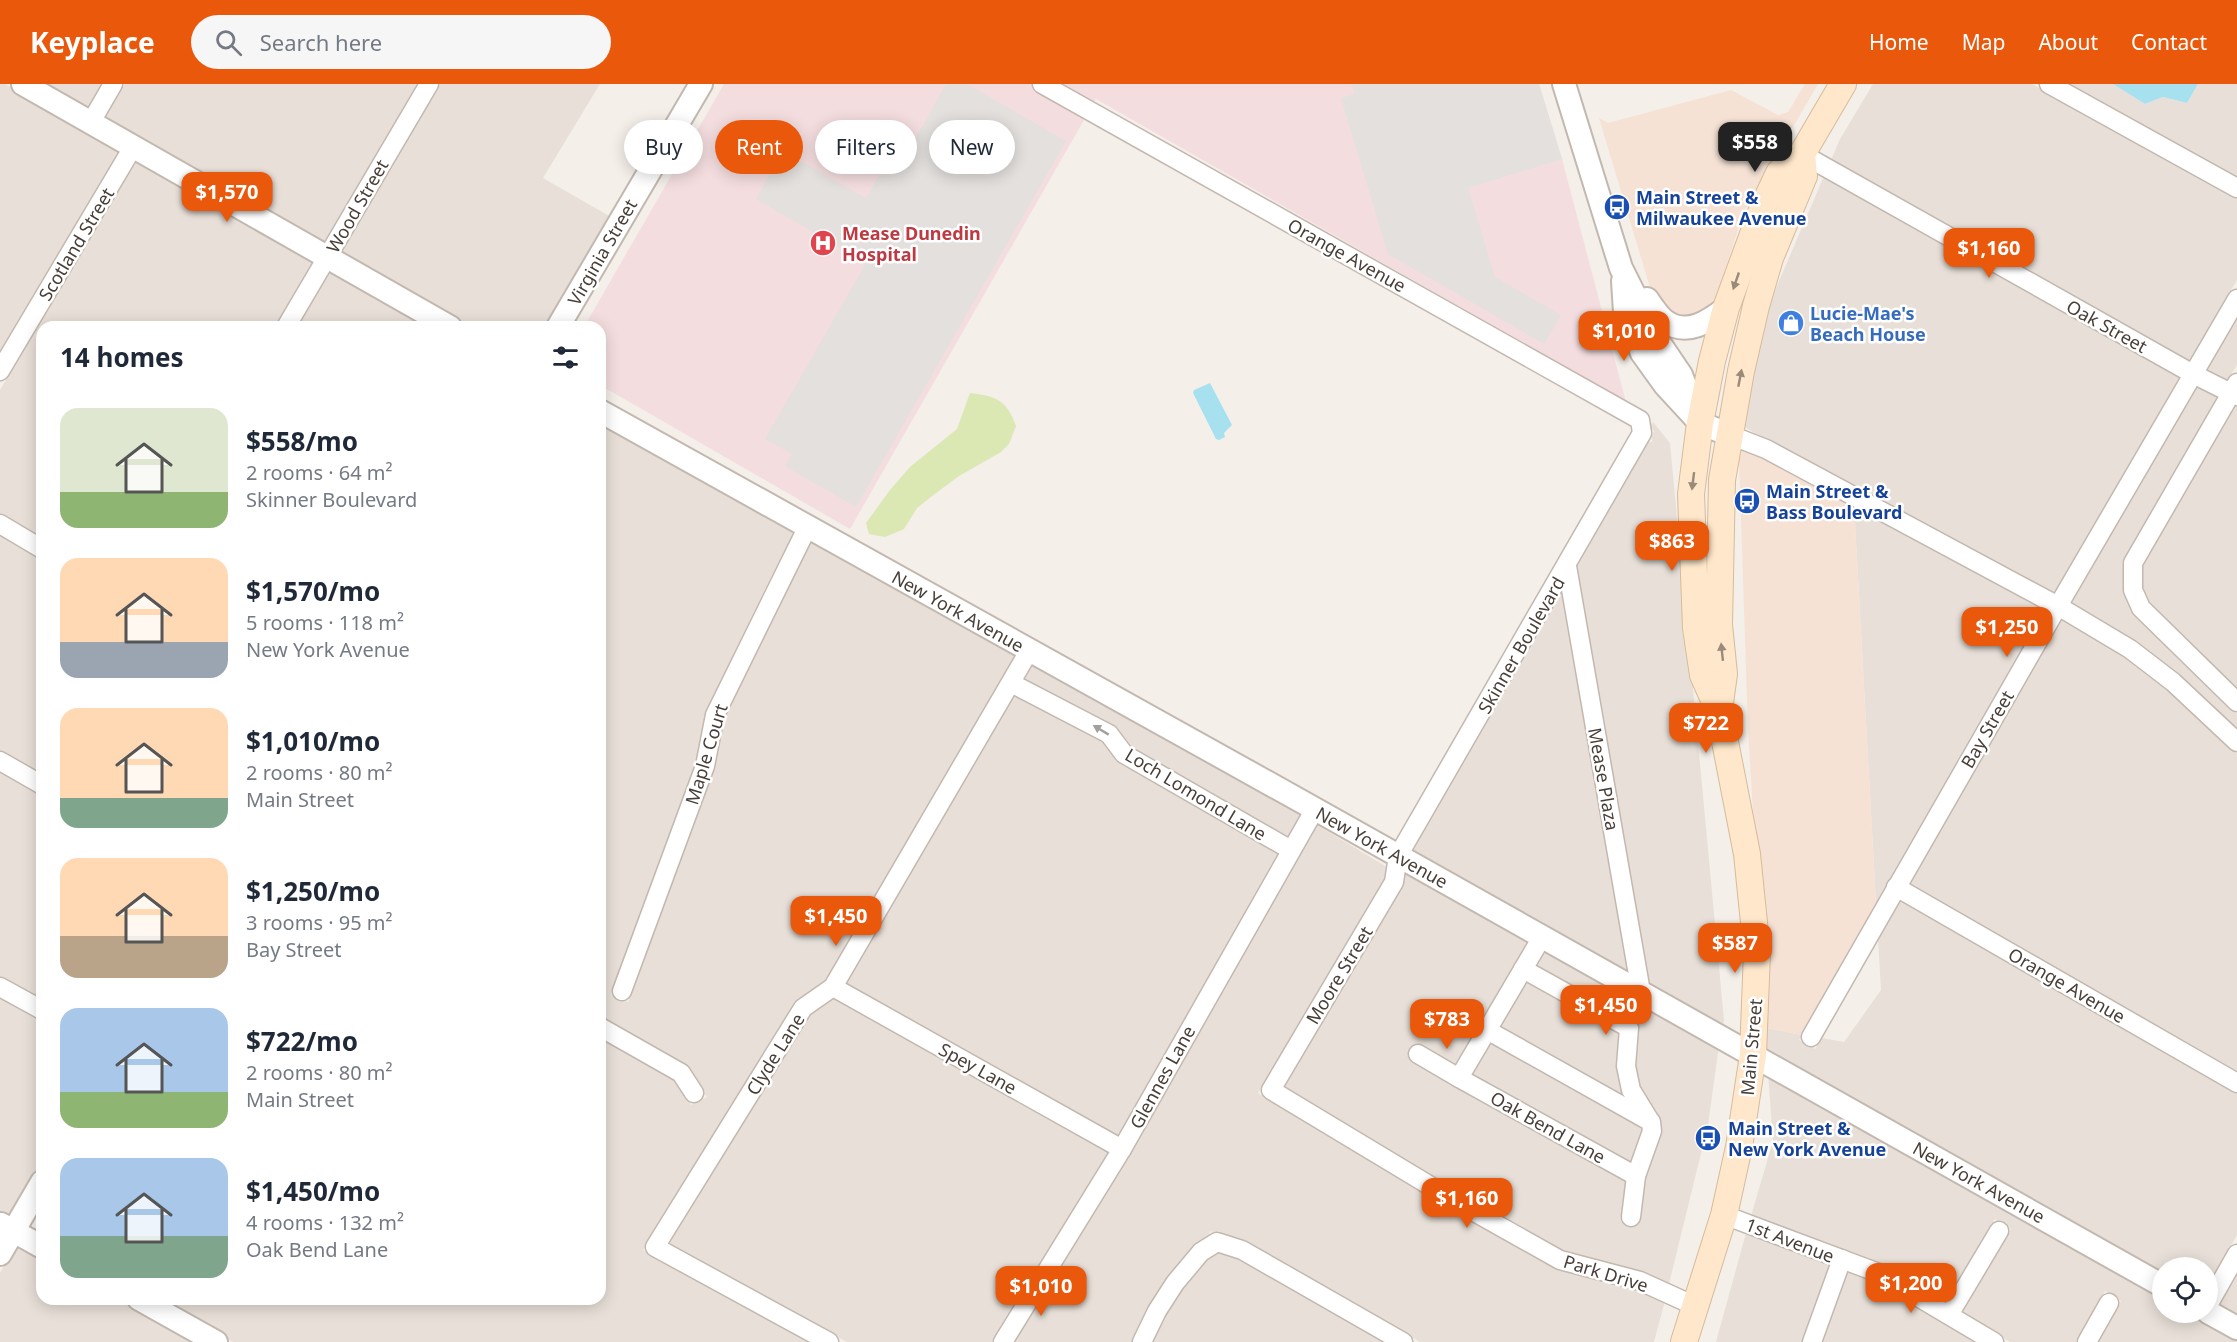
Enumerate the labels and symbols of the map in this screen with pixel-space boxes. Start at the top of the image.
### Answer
pin: $558 [1719,122,1791,173]
street label: Wood Street [321,154,394,257]
pin: $1,570 [178,172,276,223]
street label: Scotland Street [33,183,119,305]
place label: Main Street & Milwaukee Avenue [1636,185,1807,230]
bus stop icon: Main Street & Milwaukee Avenue [1602,192,1632,222]
street label: Virginia Street [562,194,642,310]
street label: Orange Avenue [1284,213,1410,297]
place label: Mease Dunedin Hospital [842,221,981,266]
hospital icon: Mease Dunedin Hospital [808,228,838,258]
pin: $1,160 [1940,228,2038,279]
one-way arrow [1730,272,1740,290]
street label: Oak Street [2062,294,2152,358]
place label: Lucie-Mae's Beach House [1810,301,1926,346]
shop icon: Lucie-Mae's Beach House [1776,308,1806,338]
pin: $1,010 [1575,311,1673,362]
one-way arrow [1736,368,1745,387]
one-way arrow [1688,472,1697,491]
place label: Main Street & Bass Boulevard [1766,479,1902,524]
bus stop icon: Main Street & Bass Boulevard [1732,486,1762,516]
pin: $863 [1636,521,1708,572]
street label: New York Avenue [888,565,1028,657]
street label: Skinner Boulevard [1472,572,1570,718]
pin: $1,250 [1958,607,2056,658]
one-way arrow [1717,643,1727,662]
street label: Bay Street [1955,685,2019,772]
street label: Maple Court [679,700,733,807]
pin: $722 [1670,703,1742,754]
one-way arrow [1093,725,1109,736]
street label: Mease Plaza [1583,726,1625,832]
street label: Loch Lomond Lane [1121,742,1271,846]
street label: New York Avenue [1312,801,1452,893]
pin: $1,450 [787,896,885,947]
street label: Moore Street [1300,921,1378,1028]
pin: $587 [1699,923,1771,974]
street label: Orange Avenue [2004,942,2130,1028]
pin: $1,450 [1557,985,1655,1036]
street label: Main Street [1735,997,1767,1096]
pin: $783 [1411,999,1483,1050]
street label: Clyde Lane [740,1009,810,1099]
street label: Glennes Lane [1124,1021,1200,1133]
street label: Spey Lane [935,1037,1021,1099]
street label: Oak Bend Lane [1486,1085,1610,1169]
place label: Main Street & New York Avenue [1728,1116,1886,1161]
bus stop icon: Main Street & New York Avenue [1693,1123,1723,1153]
street label: New York Avenue [1909,1136,2049,1228]
pin: $1,160 [1418,1178,1516,1229]
street label: 1st Avenue [1742,1212,1838,1268]
street label: Park Drive [1561,1249,1651,1297]
pin: $1,200 [1862,1263,1960,1314]
pin: $1,010 [992,1266,1090,1317]

